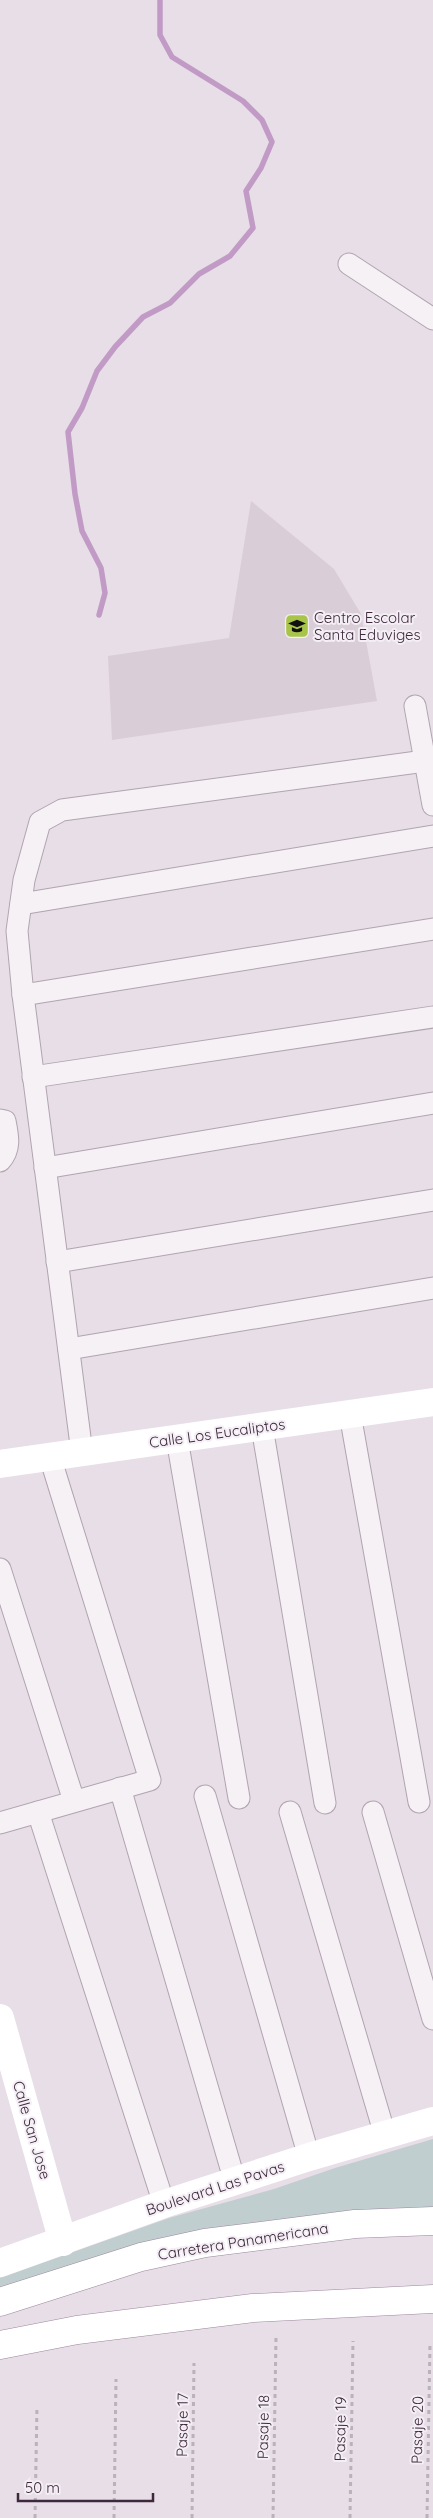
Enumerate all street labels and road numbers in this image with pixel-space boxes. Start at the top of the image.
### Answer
street label: Calle Los Eucaliptos [148,1414,286,1452]
street label: Calle San Jose [9,2079,55,2181]
street label: Boulevard Las Pavas [143,2157,287,2219]
street label: Carretera Panamericana [156,2218,330,2264]
street label: Pasaje 17 [172,2393,192,2457]
street label: Pasaje 18 [253,2395,273,2459]
street label: Pasaje 19 [330,2396,350,2462]
street label: Pasaje 20 [407,2396,427,2464]

